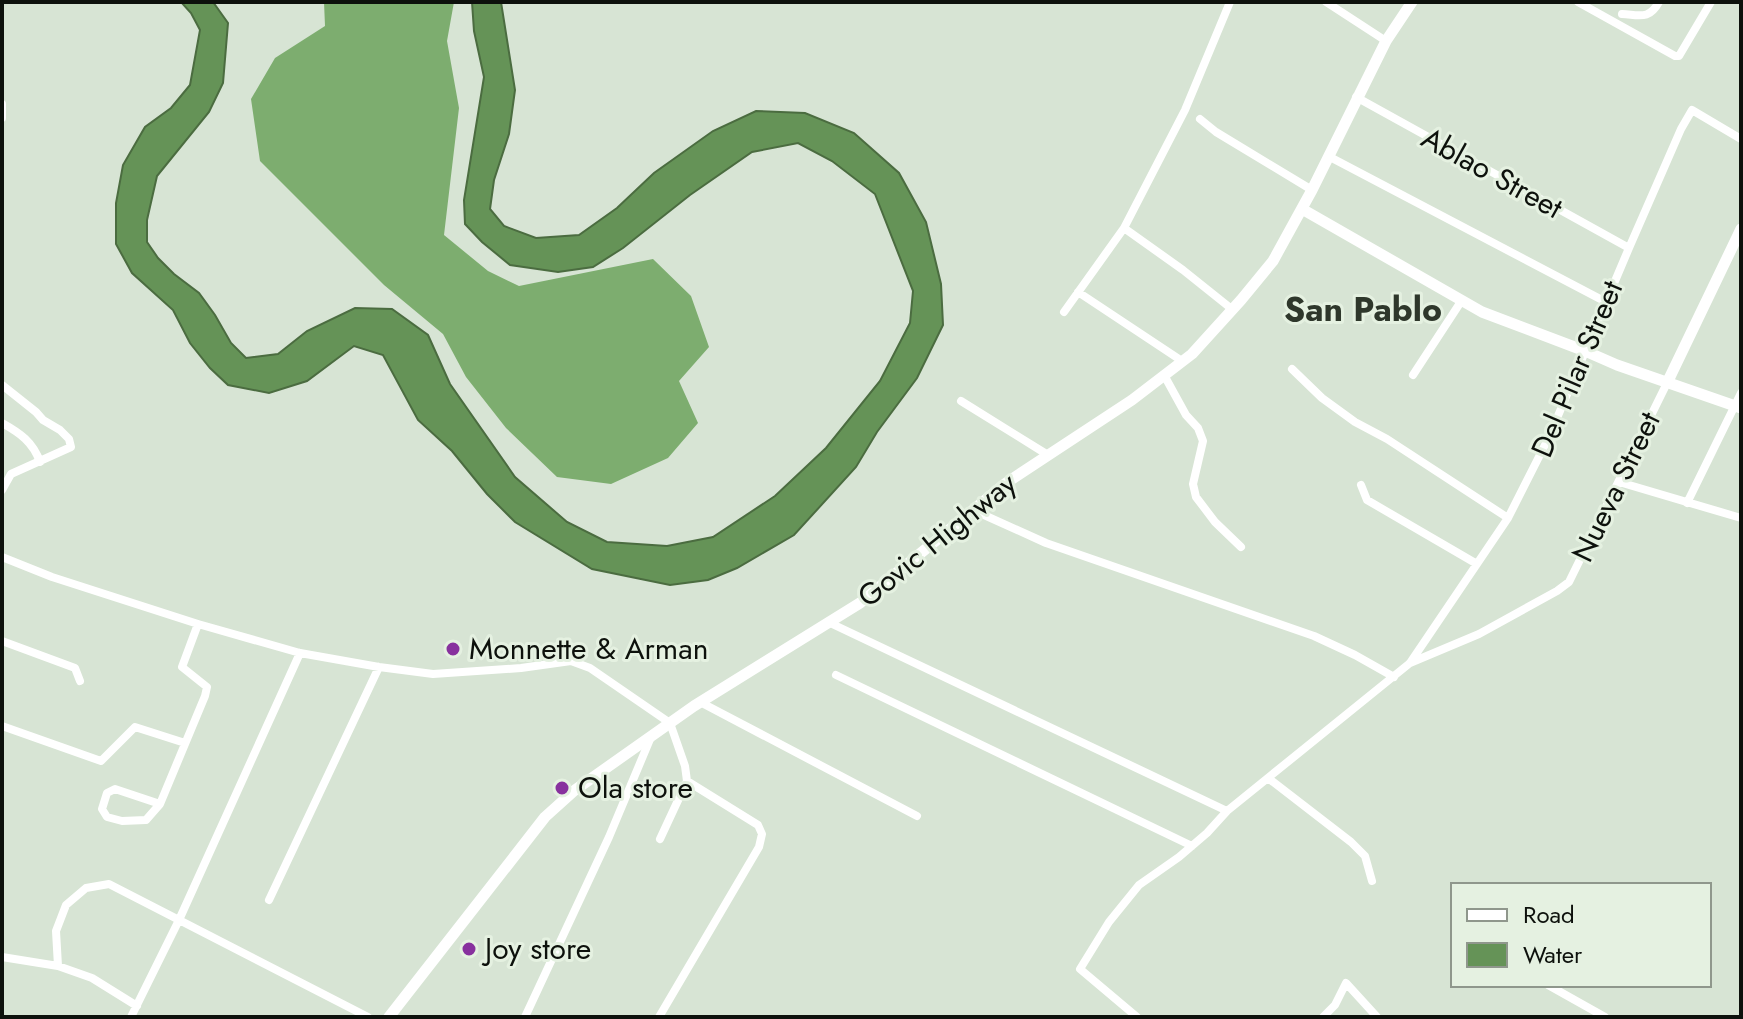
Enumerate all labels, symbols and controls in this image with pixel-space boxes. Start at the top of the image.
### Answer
street label: Ablao Street [1414,116,1571,229]
street label: Del Pilar Street [1520,273,1633,464]
district label: San Pablo [1284,285,1442,334]
street label: Nueva Street [1561,404,1671,569]
street label: Govic Highway [848,462,1026,617]
place label: Monnette & Arman [469,627,708,670]
marker: Monnette & Arman [444,640,462,658]
place label: Ola store [578,766,693,809]
marker: Ola store [553,779,571,797]
legend [1451,883,1711,987]
text: Road [1523,897,1575,932]
place label: Joy store [481,927,591,970]
text: Water [1523,937,1583,972]
marker: Joy store [460,940,478,958]

